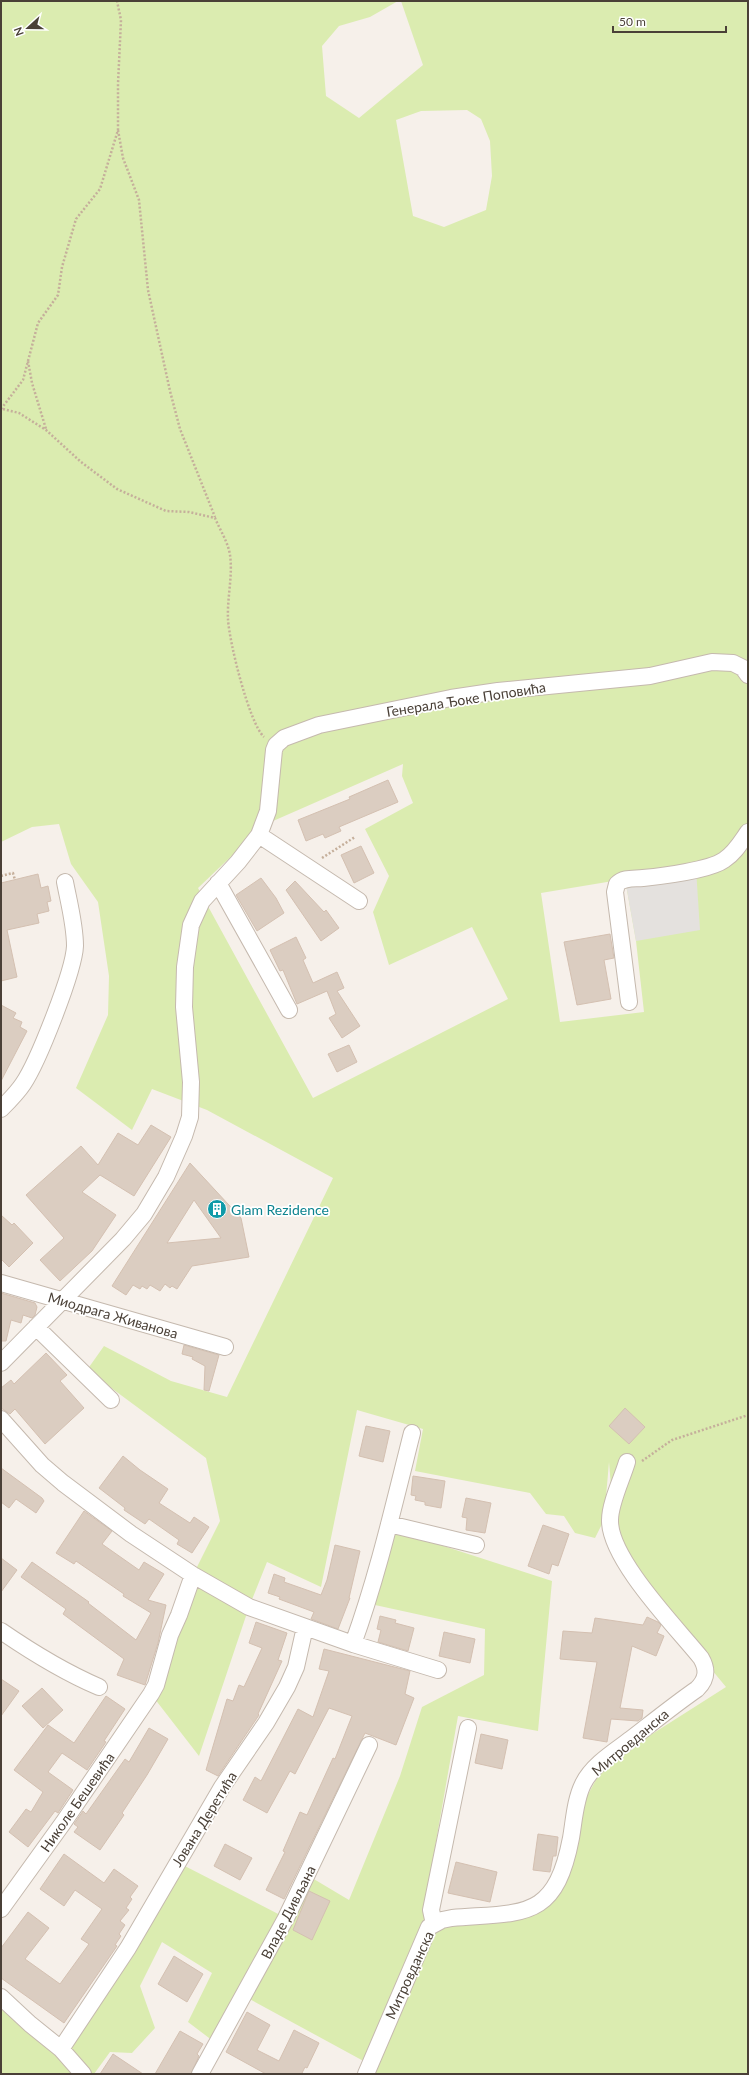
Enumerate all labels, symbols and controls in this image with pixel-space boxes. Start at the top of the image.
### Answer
north arrow [8,8,48,48]
scale bar [613,8,726,34]
text: 50 m [619,14,646,29]
text: N [11,25,26,38]
street label: Генерала Ђоке Поповића [385,678,547,720]
building icon: Glam Rezidence [206,1198,228,1220]
place label: Glam Rezidence [231,1201,329,1218]
street label: Миодрага Живанова [46,1288,180,1342]
street label: Митровданска [588,1705,672,1779]
street label: Николе Бешевића [36,1749,118,1855]
street label: Јована Деретића [168,1768,240,1870]
street label: Владе Дивљана [257,1862,319,1962]
street label: Митровданска [381,1928,437,2022]

